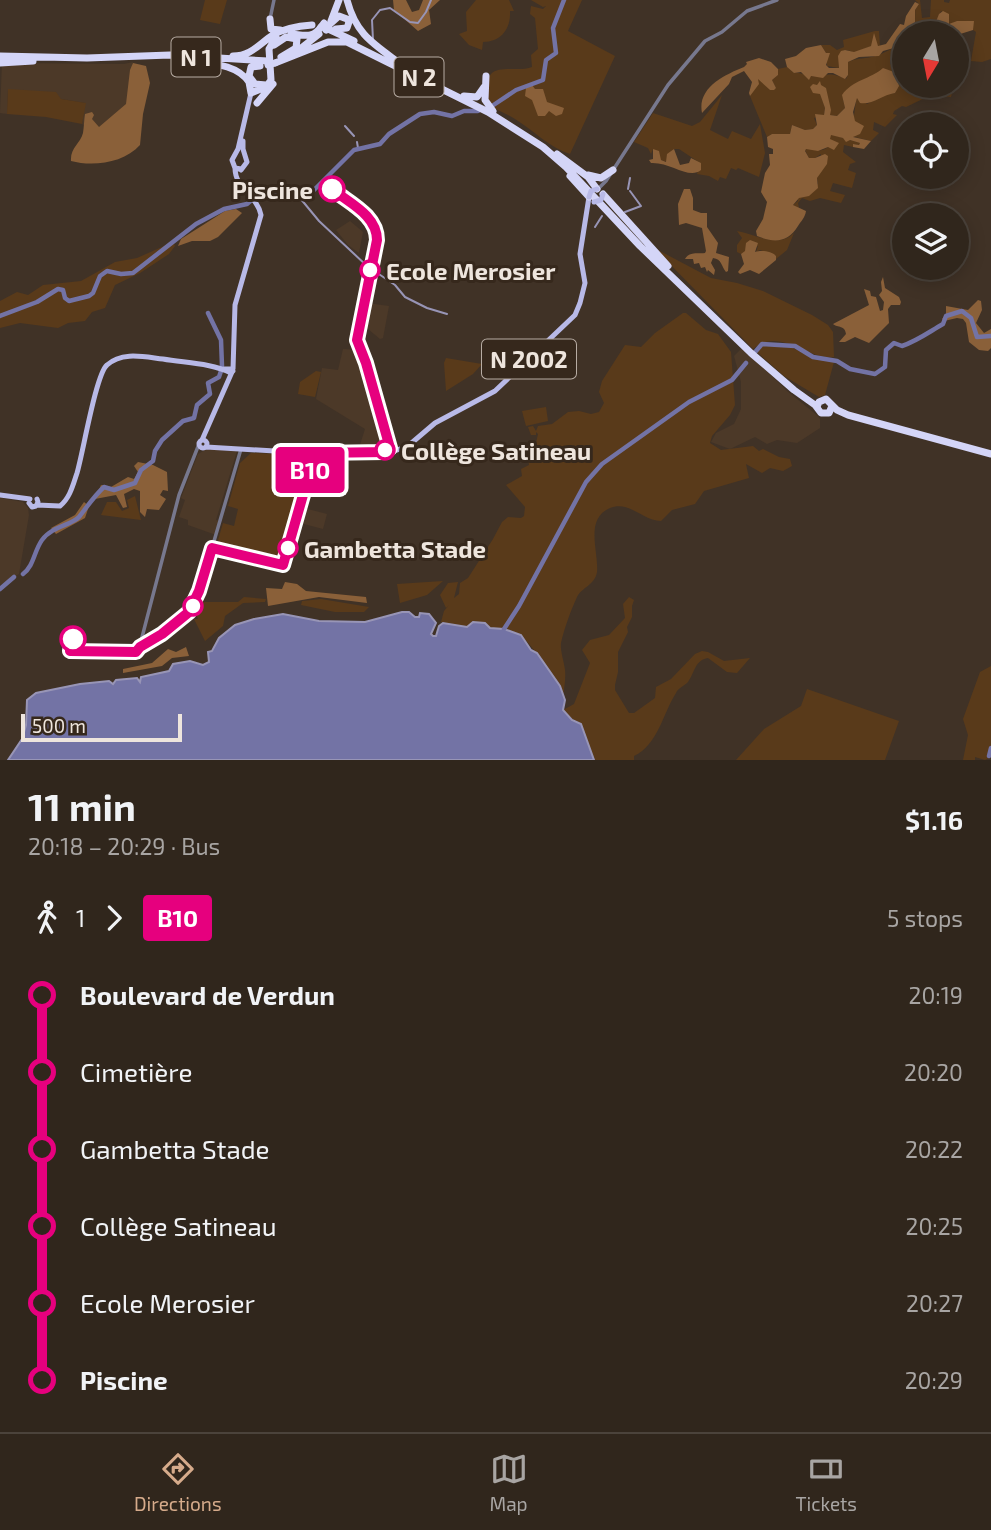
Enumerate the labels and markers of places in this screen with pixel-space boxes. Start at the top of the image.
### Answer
place label: Piscine [232,175,313,204]
marker: Piscine [319,176,345,202]
place label: Ecole Merosier [386,256,556,285]
marker: Ecole Merosier [360,260,380,280]
place label: Collège Satineau [401,436,591,465]
marker: Collège Satineau [375,440,395,460]
place label: Gambetta Stade [304,534,486,563]
marker: Gambetta Stade [278,538,298,558]
unlabelled marker [183,596,203,616]
unlabelled marker [60,626,86,652]

